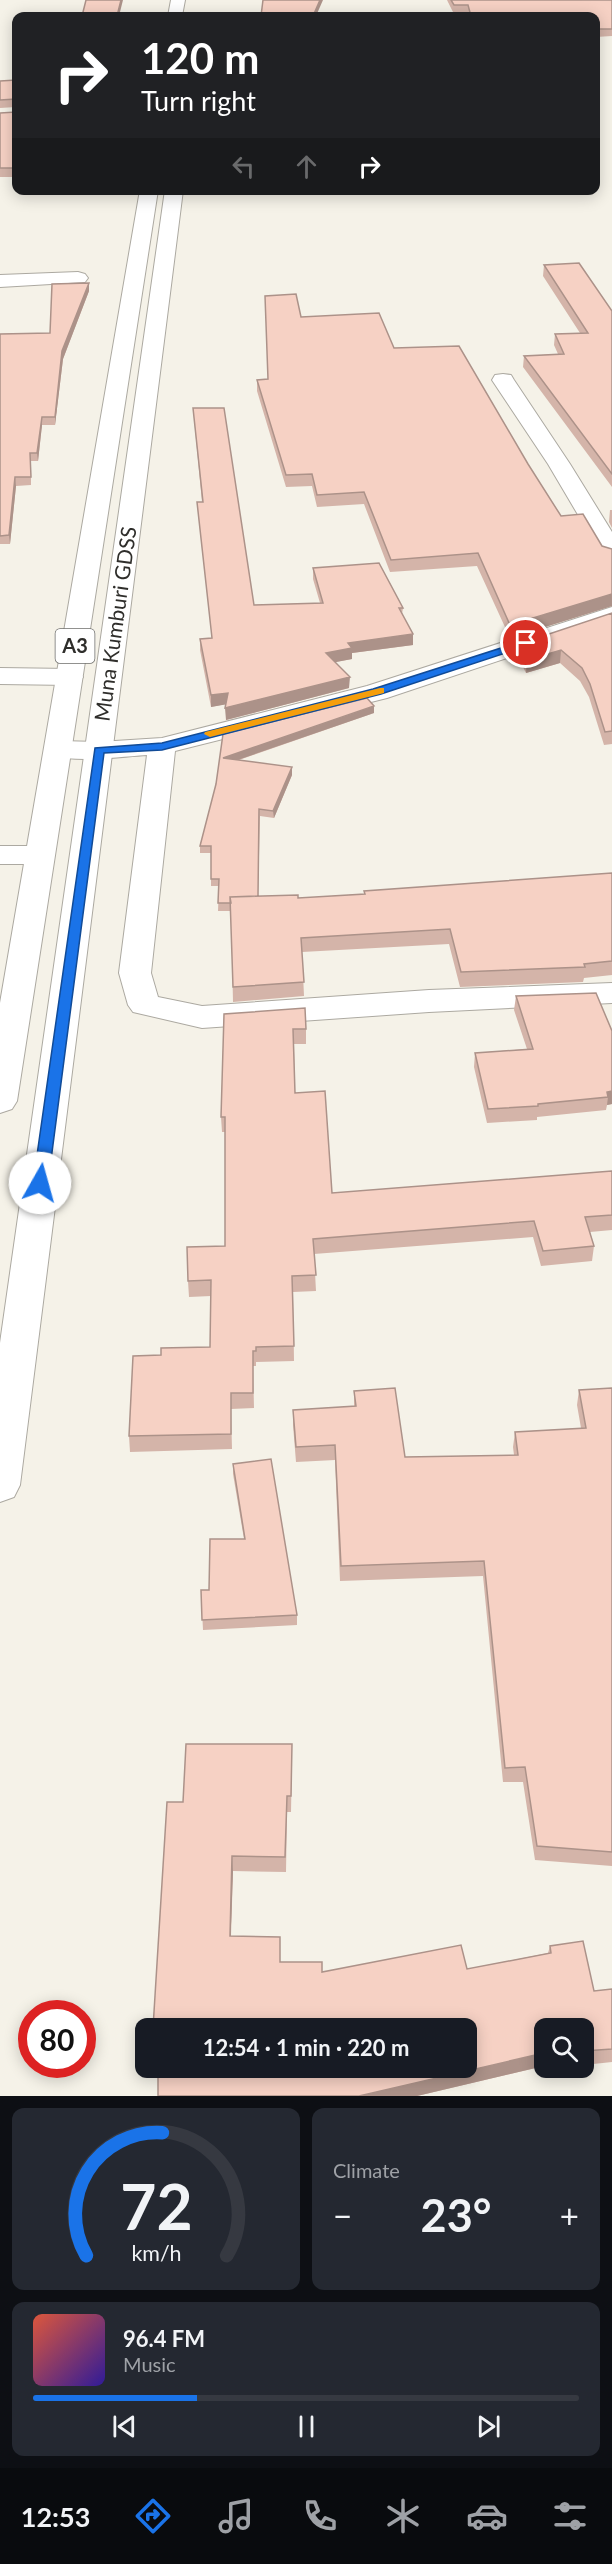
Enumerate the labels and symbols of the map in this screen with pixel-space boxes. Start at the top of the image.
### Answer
street label: Muna Kumburi GDSS [88,525,141,723]
pin [500,617,551,668]
road number: A3 [56,629,94,663]
position arrow [8,1151,72,1215]
speed limit sign: 80 [18,2000,96,2078]

